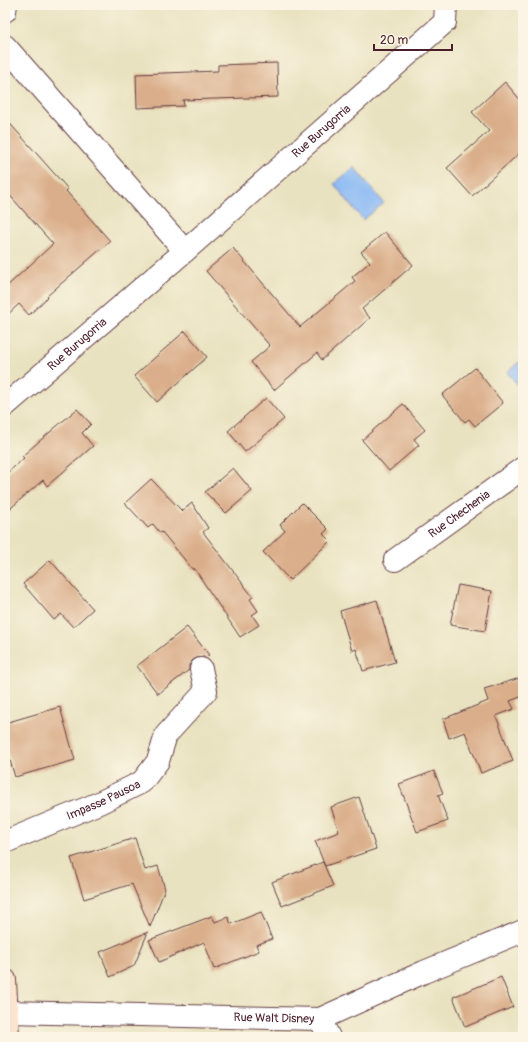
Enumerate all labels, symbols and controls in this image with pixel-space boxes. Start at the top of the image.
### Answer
scale bar [374,26,452,52]
text: 20 m [380,33,409,48]
street label: Rue Burugorria [289,101,354,161]
street label: Rue Burugorria [44,314,110,374]
street label: Rue Chechenia [425,486,493,541]
street label: Impasse Pausoa [64,776,143,823]
street label: Rue Walt Disney [233,1010,314,1026]

